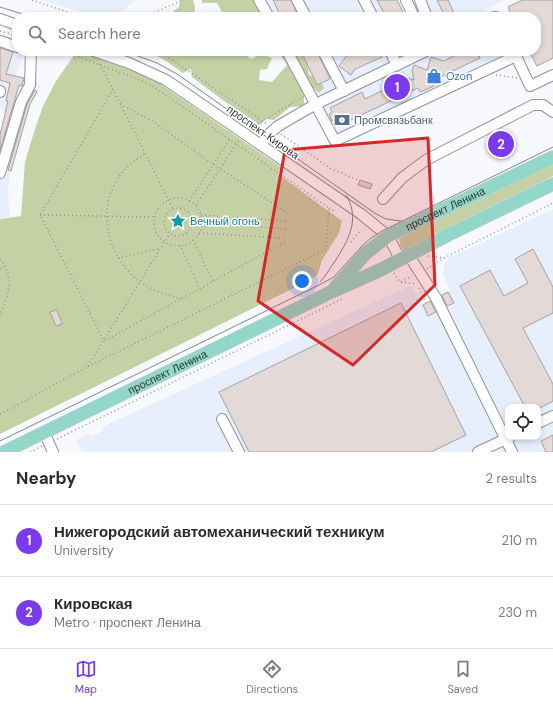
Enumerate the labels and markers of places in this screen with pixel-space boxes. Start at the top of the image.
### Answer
shop icon: Ozon [425,67,443,85]
place label: Ozon [446,69,472,83]
pin: 1 [384,72,410,102]
bank icon: Промсвязьбанк [333,111,351,129]
place label: Промсвязьбанк [354,113,433,127]
pin: 2 [488,129,514,159]
place icon: Вечный огонь [169,212,187,230]
place label: Вечный огонь [190,214,260,228]

